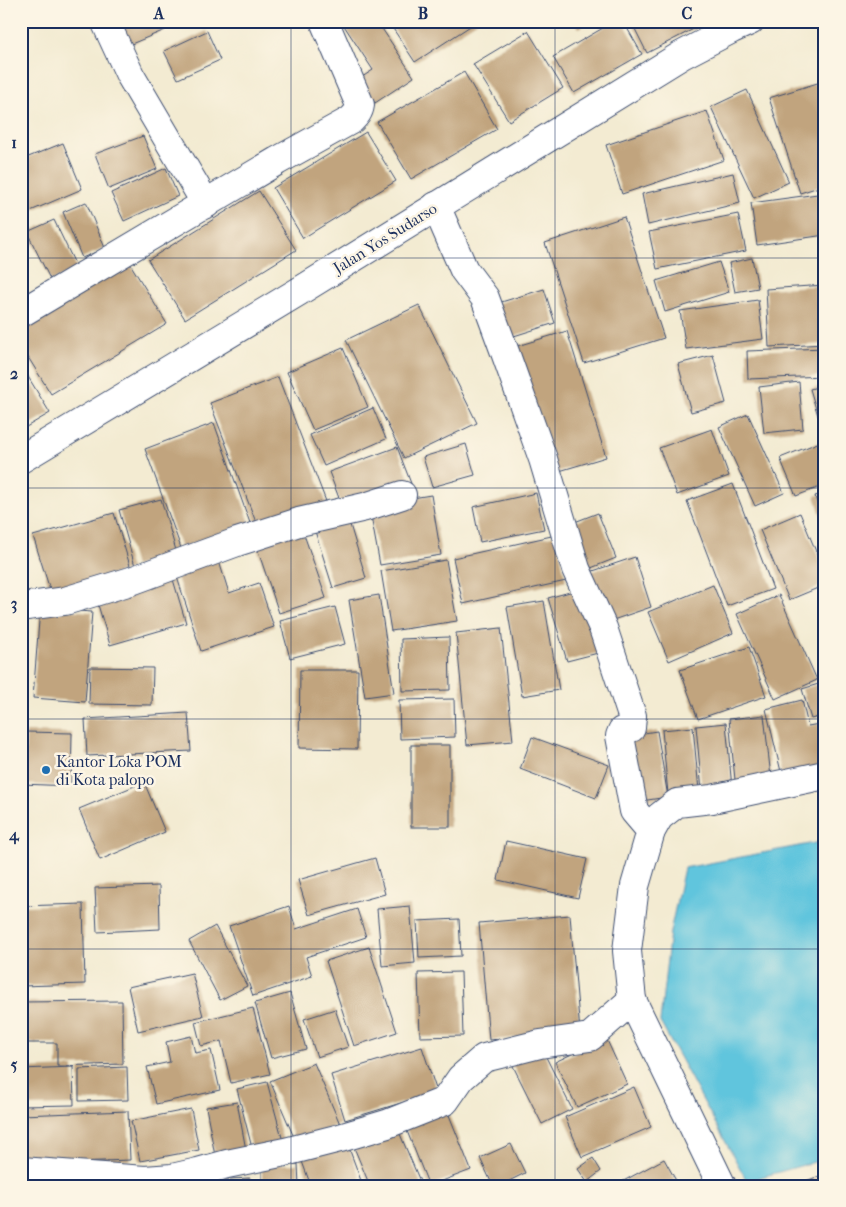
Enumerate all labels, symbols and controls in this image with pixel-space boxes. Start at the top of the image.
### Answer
text: A [153,4,165,23]
text: B [418,4,428,23]
text: C [682,4,693,23]
text: 1 [11,133,17,152]
street label: Jalan Yos Sudarso [328,199,440,279]
text: 2 [10,364,18,383]
text: 3 [11,594,17,614]
place label: Kantor Loka POM di Kota palopo [56,752,182,789]
marker: Kantor Loka POM di Kota palopo [40,764,52,776]
text: 4 [8,825,20,845]
text: 5 [11,1055,18,1074]

